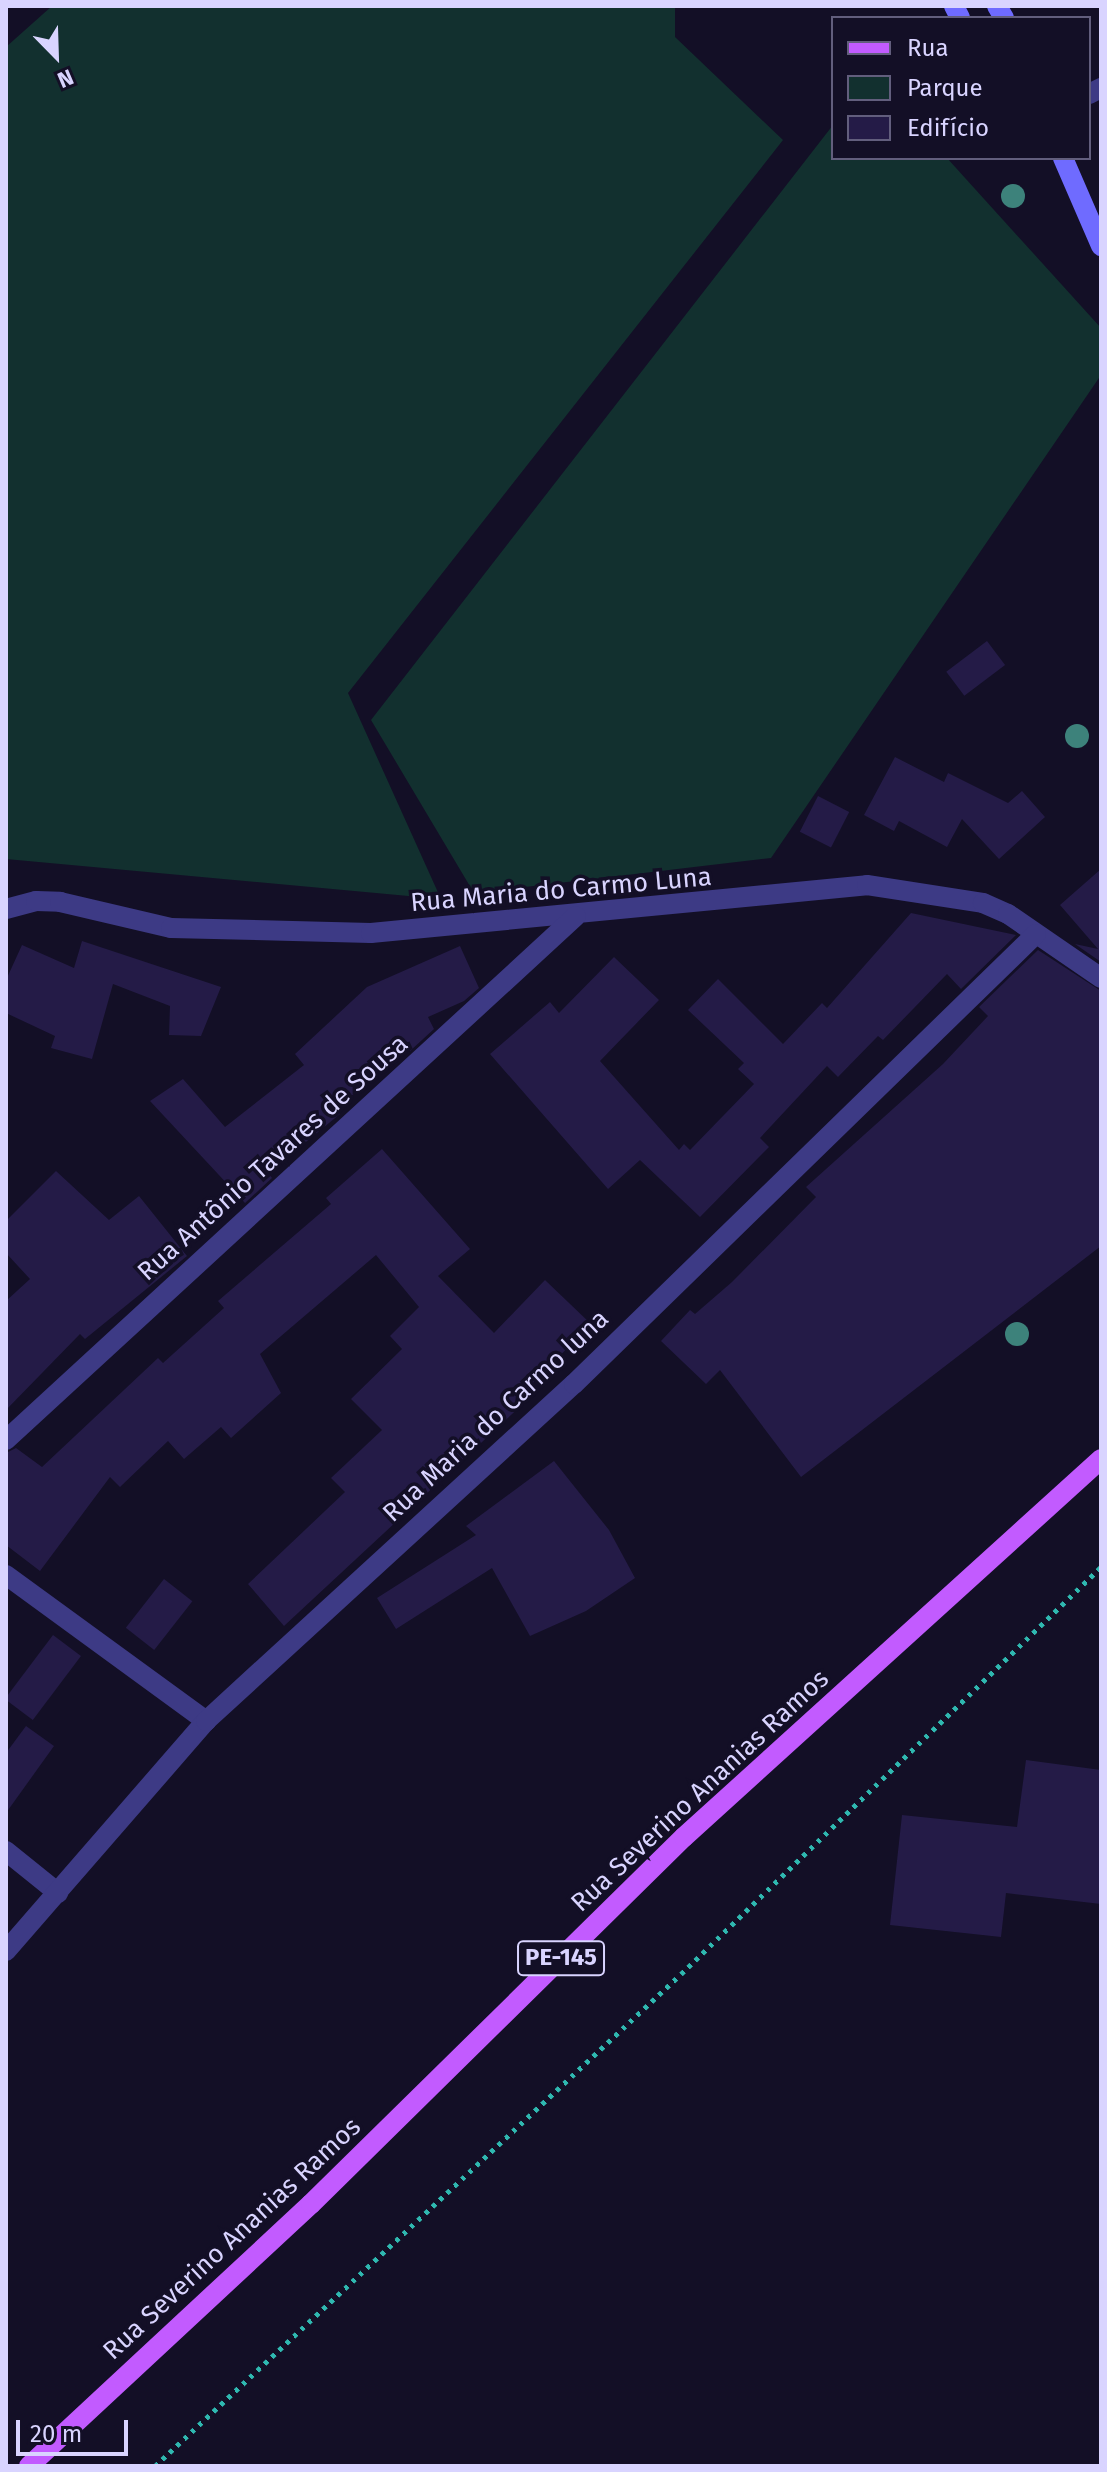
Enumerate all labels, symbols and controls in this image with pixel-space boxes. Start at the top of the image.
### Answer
north arrow [16,16,96,96]
legend [831,16,1091,160]
text: Rua [907,34,949,62]
text: N [54,63,78,94]
text: Parque [907,74,983,102]
text: Edifício [907,114,989,142]
street label: Rua Maria do Carmo Luna [409,861,713,919]
street label: Rua Antônio Tavares de Sousa [131,1028,415,1288]
street label: Rua Maria do Carmo luna [377,1303,615,1529]
street label: Rua Severino Ananias Ramos [565,1663,835,1919]
road number: PE-145 [517,1938,605,1978]
street label: Rua Severino Ananias Ramos [97,2111,367,2367]
scale bar [20,2404,132,2454]
text: 20 m [30,2420,82,2448]

